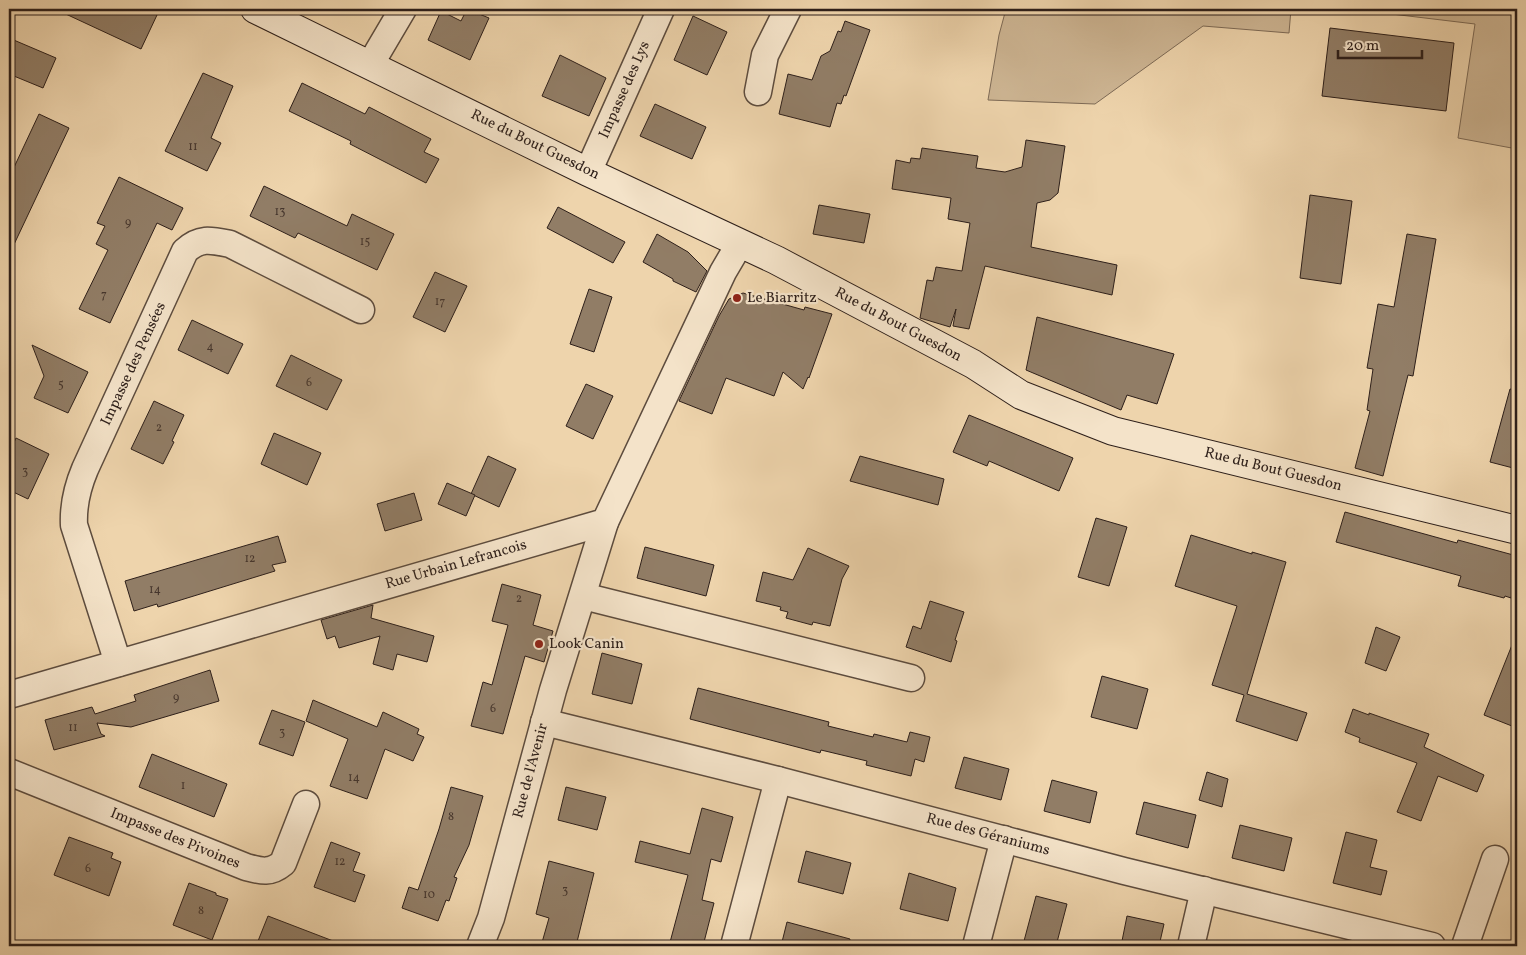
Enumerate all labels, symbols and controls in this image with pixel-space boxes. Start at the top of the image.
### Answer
scale bar [1338,28,1422,60]
text: 20 m [1346,36,1379,57]
street label: Impasse des Lys [594,38,656,142]
street label: Rue du Bout Guesdon [467,105,603,185]
house number: 11 [188,139,198,155]
house number: 13 [275,204,285,220]
house number: 9 [125,215,131,231]
house number: 15 [360,234,370,250]
street label: Rue du Bout Guesdon [831,283,965,367]
house number: 7 [101,287,107,303]
place label: Le Biarritz [747,288,817,309]
marker: Le Biarritz [731,292,743,304]
house number: 17 [435,294,445,310]
street label: Impasse des Pensées [96,299,172,429]
house number: 4 [206,339,214,355]
house number: 6 [306,375,312,391]
house number: 5 [58,377,64,393]
house number: 2 [156,420,162,436]
street label: Rue du Bout Guesdon [1202,443,1344,497]
house number: 3 [22,464,28,480]
street label: Rue Urbain Lefrancois [383,535,529,595]
house number: 12 [244,551,256,567]
house number: 14 [149,582,161,598]
house number: 2 [516,591,522,607]
place label: Look Canin [549,634,624,655]
marker: Look Canin [533,638,545,650]
house number: 9 [173,690,179,706]
house number: 6 [490,701,496,717]
house number: 11 [68,720,78,736]
street label: Rue de l'Avenir [508,721,554,821]
house number: 3 [279,725,285,741]
house number: 14 [348,770,360,786]
house number: 1 [181,778,185,794]
street label: Impasse des Pivoines [107,803,243,875]
street label: Rue des Géraniums [924,808,1052,862]
house number: 8 [448,809,454,825]
house number: 12 [334,854,346,870]
house number: 6 [85,861,91,877]
house number: 3 [562,883,568,899]
house number: 10 [423,887,435,903]
house number: 8 [198,903,204,919]

